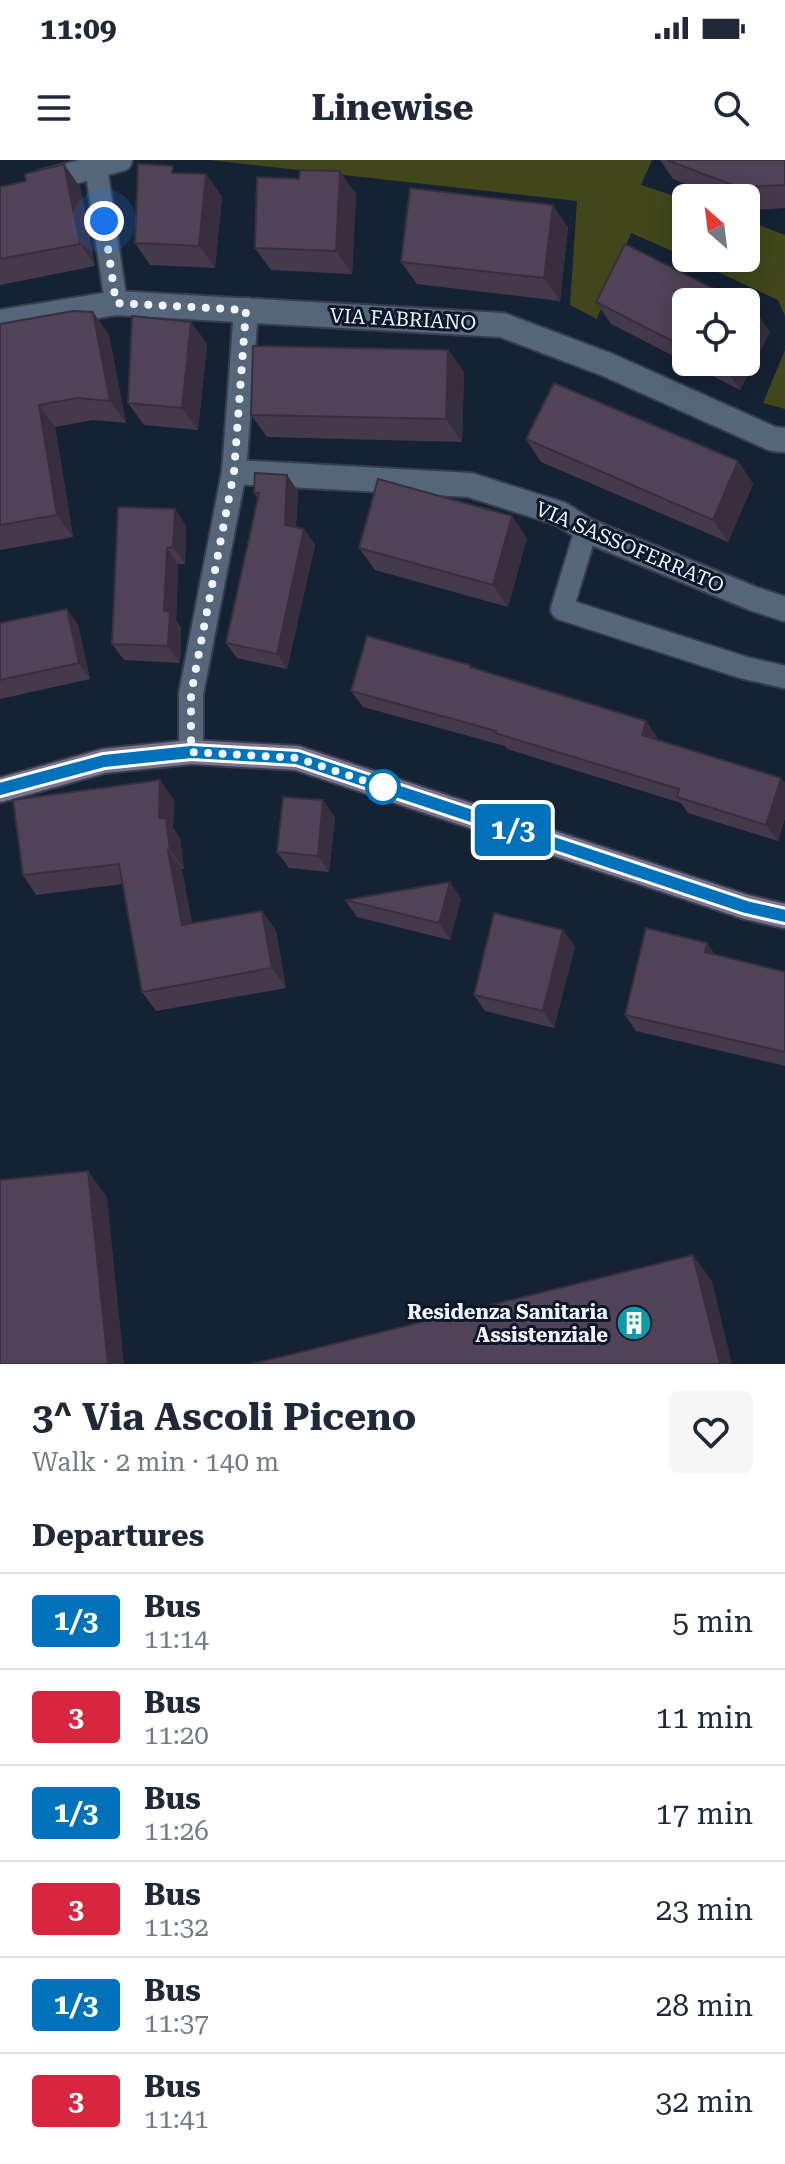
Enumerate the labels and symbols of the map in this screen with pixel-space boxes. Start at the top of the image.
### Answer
north arrow [672,184,760,272]
your location [84,201,124,241]
street label: VIA FABRIANO [329,303,477,335]
street label: VIA SASSOFERRATO [532,496,728,598]
unlabelled marker [366,770,400,804]
line badge: 1/3 [467,804,559,856]
place label: Residenza Sanitaria Assistenziale [407,1300,608,1347]
building icon: Residenza Sanitaria Assistenziale [615,1304,653,1342]

